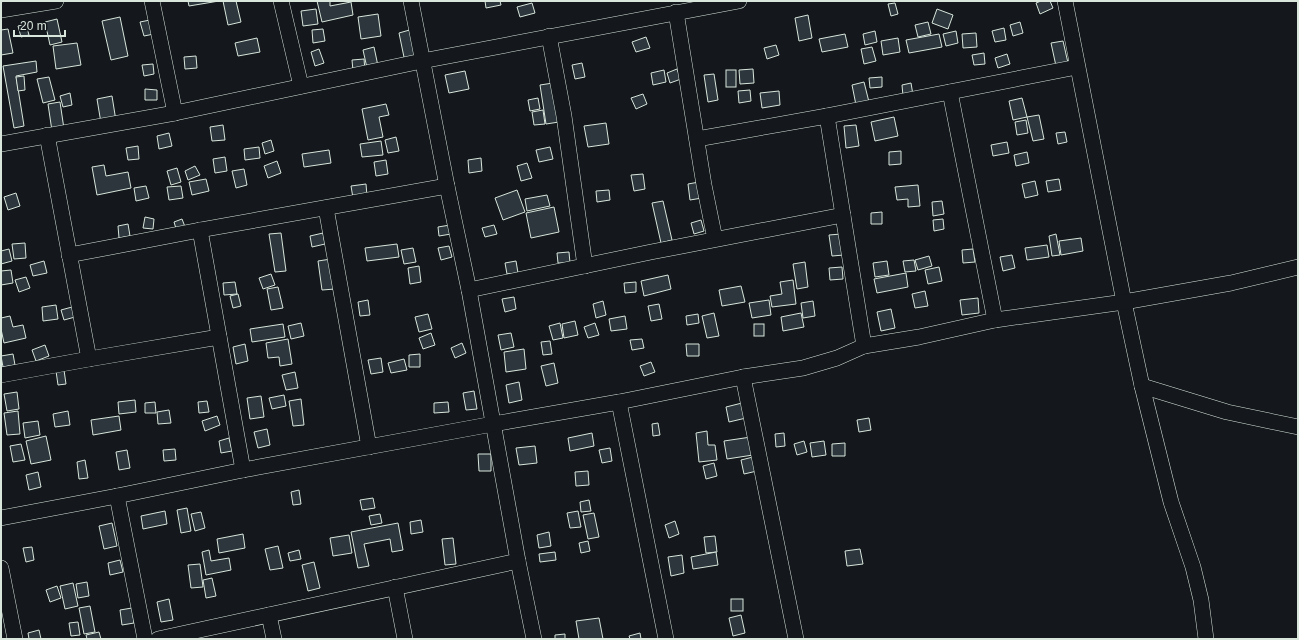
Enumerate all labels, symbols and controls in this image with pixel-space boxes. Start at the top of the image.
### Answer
scale bar [14,12,65,38]
text: 20 m [20,19,47,33]

